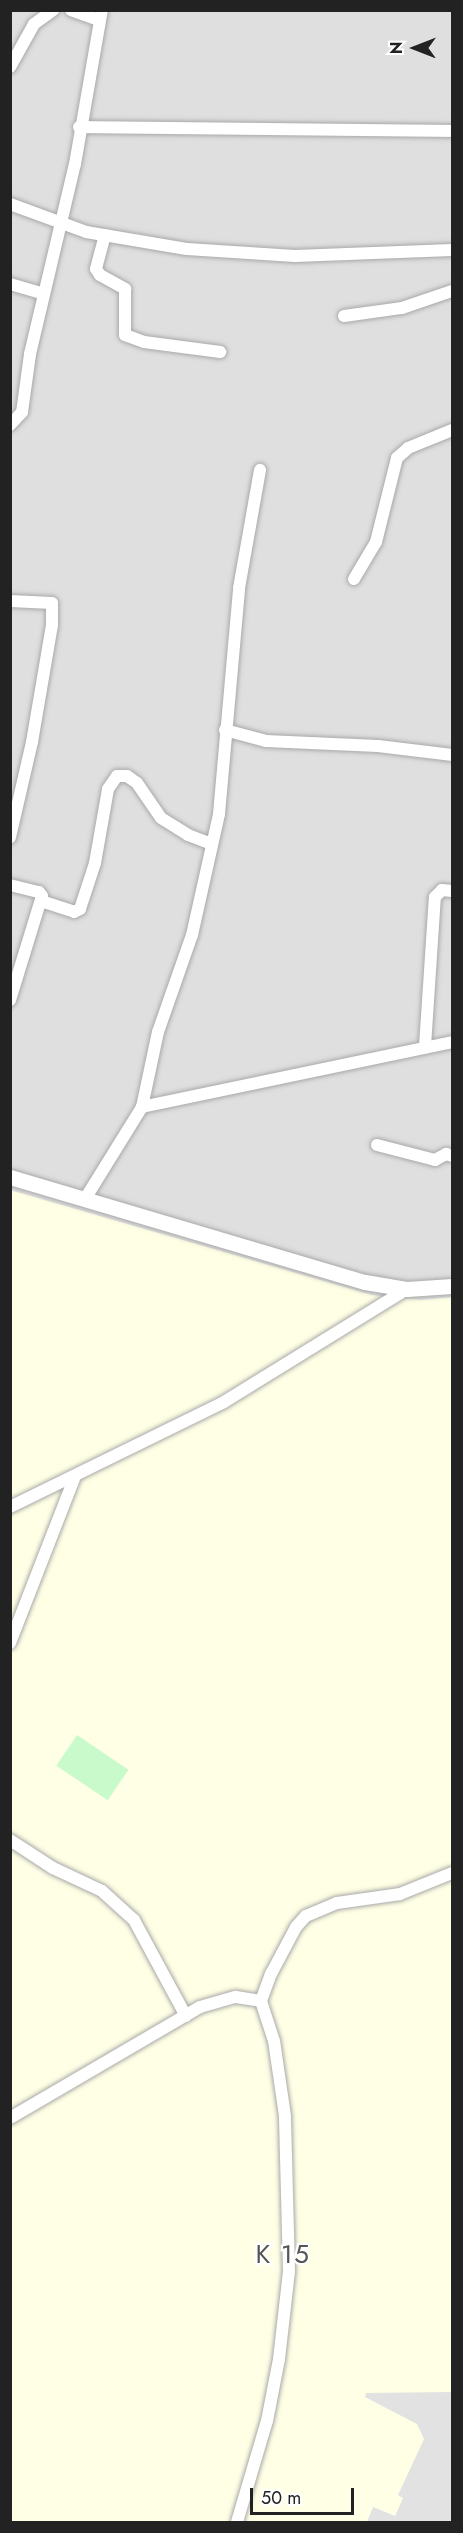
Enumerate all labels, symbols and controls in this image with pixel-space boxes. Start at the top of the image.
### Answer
north arrow [385,18,445,78]
text: N [385,42,408,54]
district label: K 15 [256,2239,310,2271]
scale bar [253,2476,356,2514]
text: 50 m [261,2485,301,2511]

